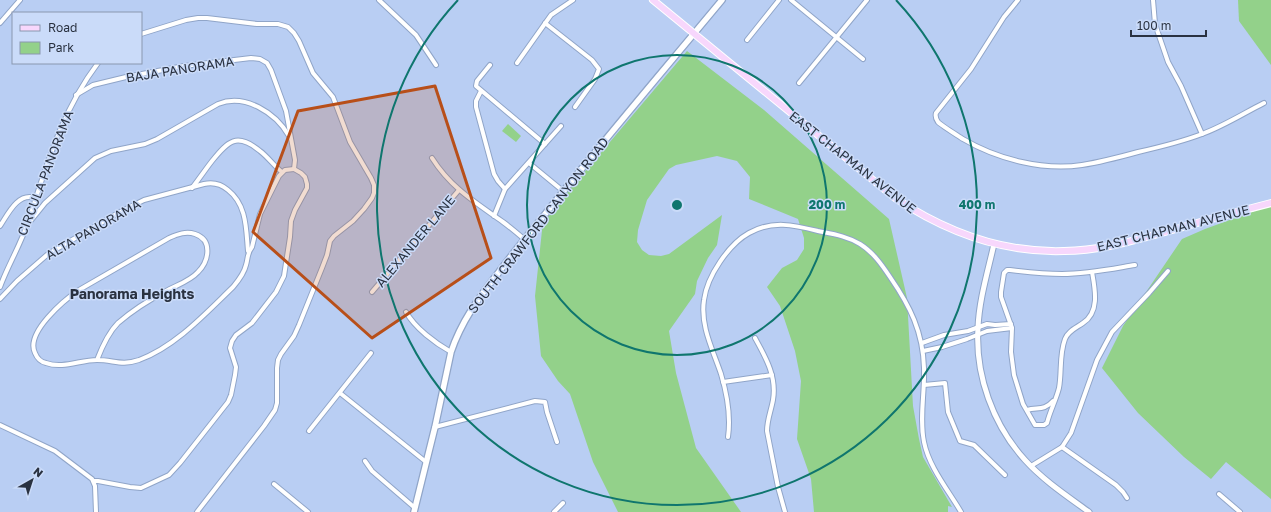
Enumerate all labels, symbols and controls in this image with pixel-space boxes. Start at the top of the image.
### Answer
legend [12,12,142,64]
scale bar [1131,12,1206,38]
text: 100 m [1137,18,1171,33]
text: Road [48,20,77,35]
text: Park [48,40,74,55]
street label: BAJA PANORAMA [125,53,235,85]
street label: CIRCULA PANORAMA [14,108,76,238]
street label: EAST CHAPMAN AVENUE [786,108,920,217]
street label: SOUTH CRAWFORD CANYON ROAD [464,134,612,316]
street label: ALEXANDER LANE [372,192,458,290]
street label: ALTA PANORAMA [43,195,144,263]
text: 200 m [809,197,845,212]
text: 400 m [959,197,995,212]
centre of rings [670,198,684,212]
street label: EAST CHAPMAN AVENUE [1095,201,1251,255]
district label: Panorama Heights [70,285,194,302]
north arrow [12,460,52,500]
text: N [31,464,46,480]

